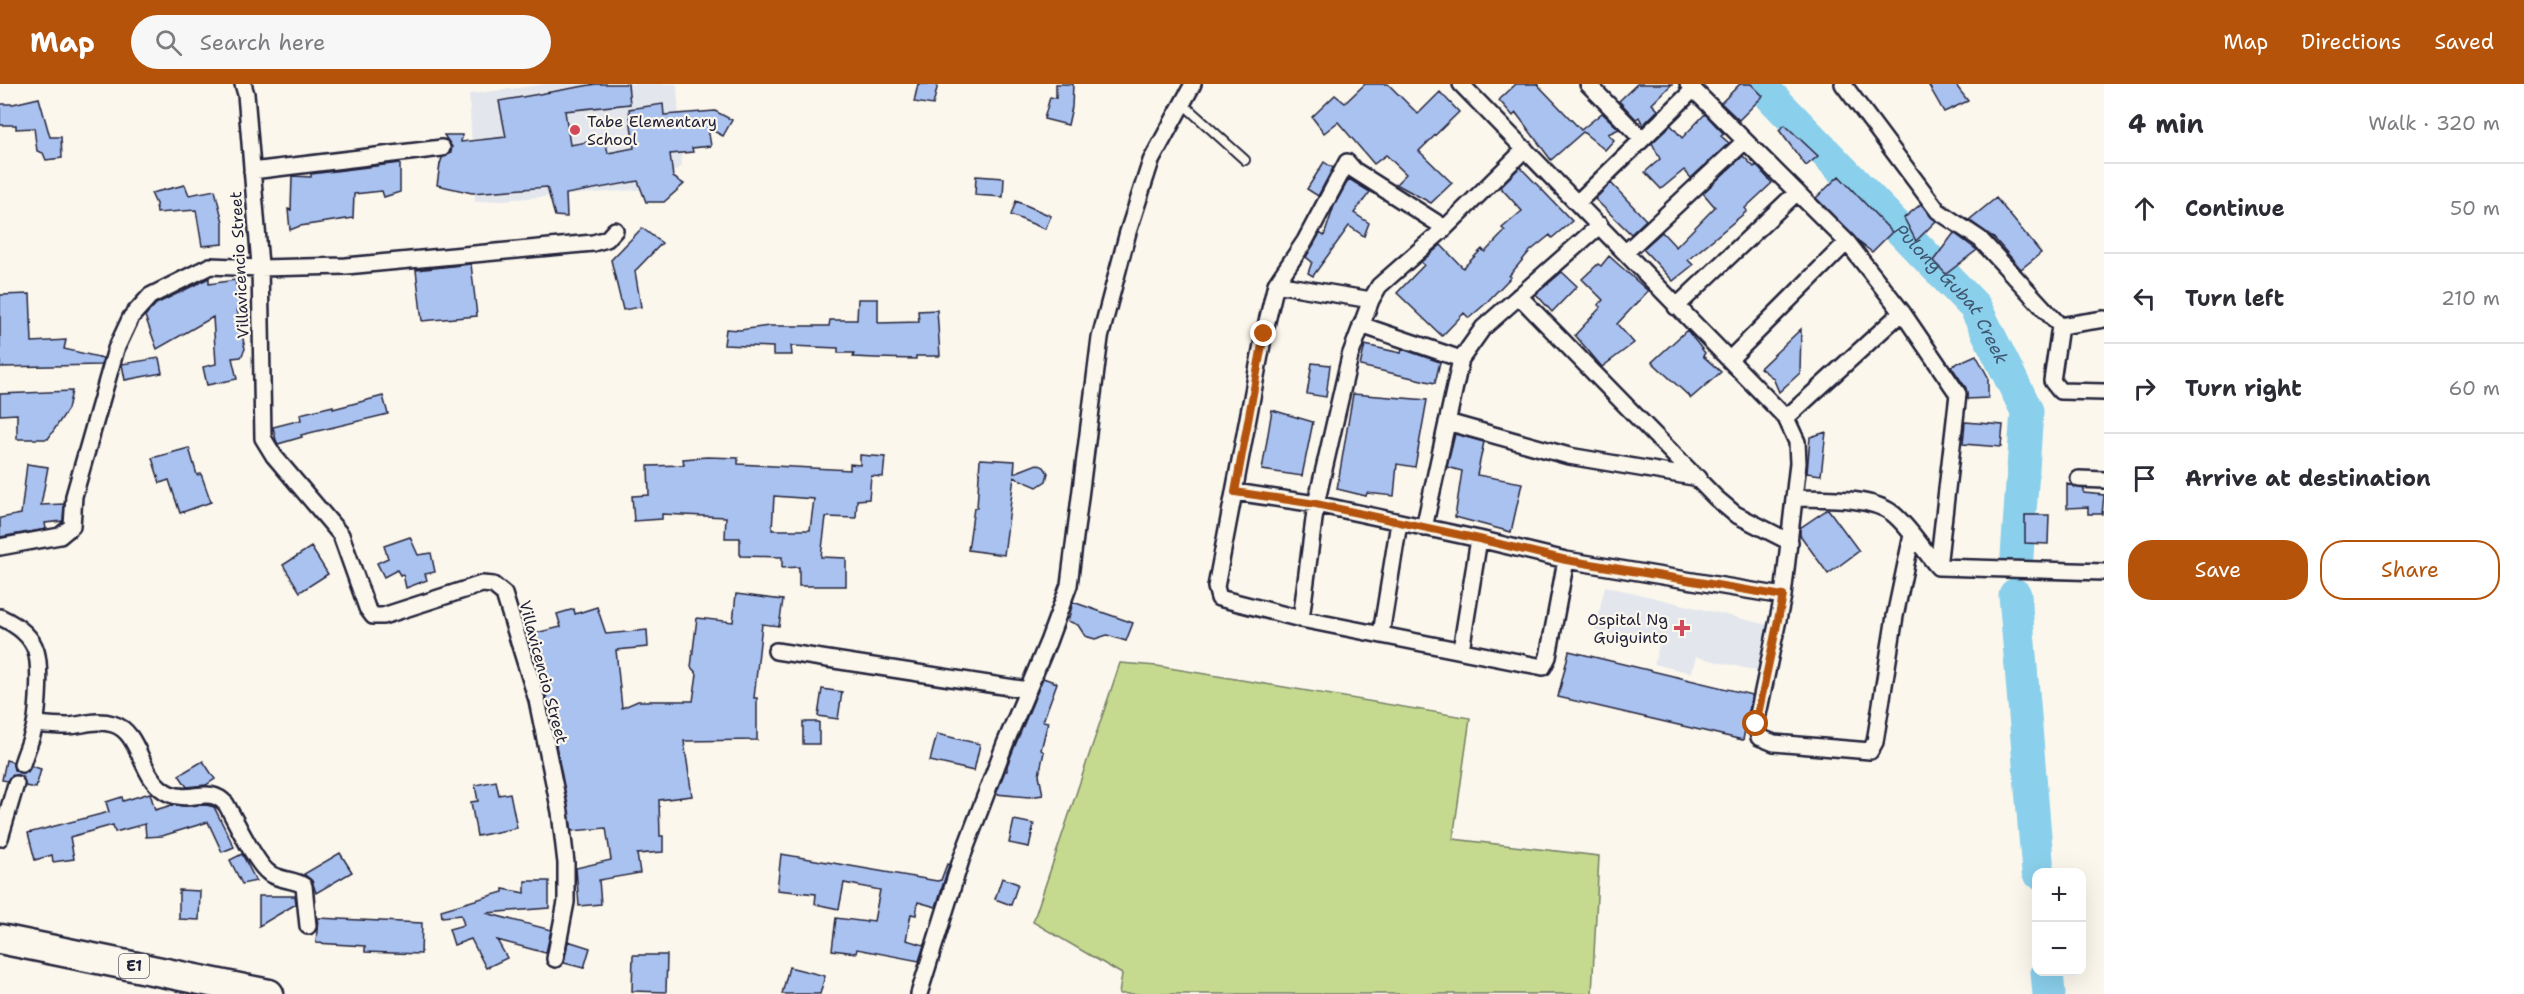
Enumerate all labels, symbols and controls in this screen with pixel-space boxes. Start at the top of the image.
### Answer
search box [131,15,551,69]
text: Map [30,23,95,61]
icon: search [152,26,185,59]
text: Search here [200,28,325,57]
text: Map [2223,28,2268,56]
text: Directions [2301,28,2401,56]
text: Saved [2434,28,2494,56]
text: 4 min [2128,106,2204,141]
text: Walk · 320 m [2368,110,2500,136]
place label: Tabe Elementary School [587,111,717,150]
marker: Tabe Elementary School [568,123,582,137]
street label: Villavicencio Street [225,191,254,339]
icon: ahead [2128,192,2161,225]
text: Continue [2185,194,2285,223]
text: 50 m [2450,195,2500,221]
water label: Pulong Gubat Creek [1889,219,2014,369]
icon: left [2128,282,2161,315]
text: Turn left [2185,284,2284,313]
text: 210 m [2441,285,2500,311]
route end [1250,320,1276,346]
icon: right [2128,372,2161,405]
text: Turn right [2185,374,2302,403]
text: 60 m [2448,375,2500,401]
icon: arrive [2128,462,2161,495]
text: Arrive at destination [2185,464,2431,493]
button: Save [2128,540,2308,600]
button: Share [2320,540,2500,600]
street label: Villavicencio Street [514,598,573,746]
place label: Ospital Ng Guiguinto [1587,609,1668,648]
marker: Ospital Ng Guiguinto [1673,619,1691,637]
route start [1742,710,1768,736]
map controls [2032,868,2086,976]
button: + [2032,868,2086,922]
button: − [2032,922,2086,976]
road number: E1 [119,954,149,978]

